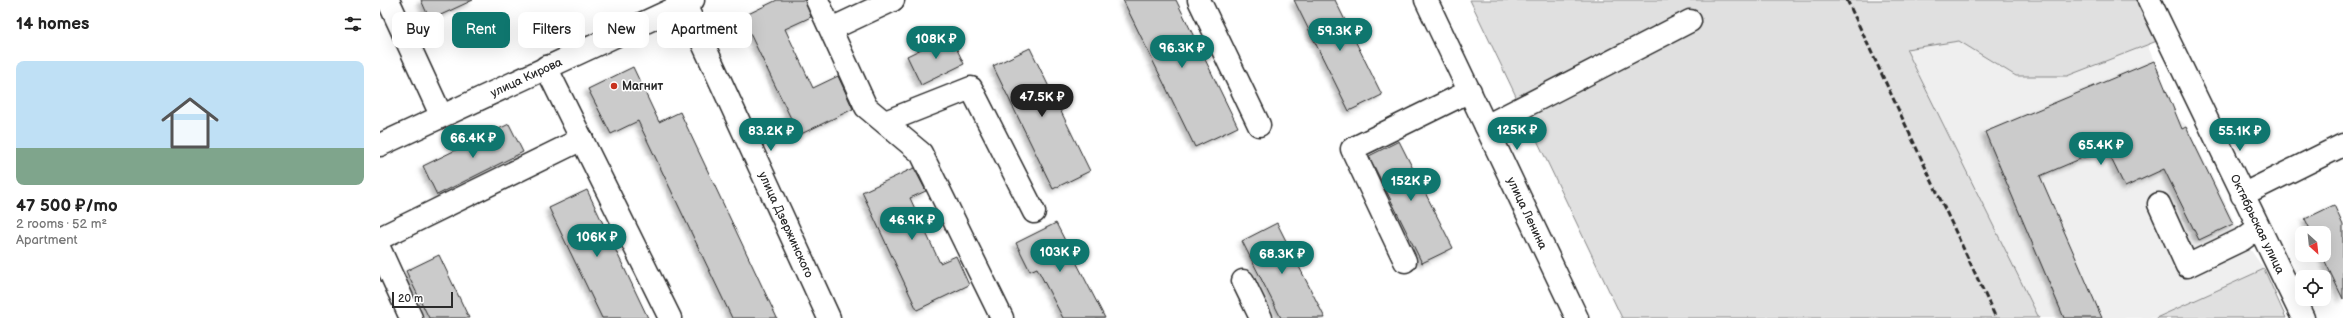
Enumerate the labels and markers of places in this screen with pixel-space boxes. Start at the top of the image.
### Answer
pin: 59.3K ₽ [1303,18,1377,52]
pin: 108K ₽ [903,26,969,60]
pin: 96.3K ₽ [1145,35,1219,69]
place label: Магнит [622,79,664,94]
marker: Магнит [609,81,619,91]
pin: 47.5K ₽ [1005,84,1079,118]
pin: 125K ₽ [1484,117,1550,151]
pin: 83.2K ₽ [734,118,808,152]
pin: 55.1K ₽ [2203,118,2277,152]
pin: 66.4K ₽ [436,125,510,159]
pin: 65.4K ₽ [2064,132,2138,166]
pin: 152K ₽ [1378,168,1444,202]
pin: 46.9K ₽ [875,207,949,241]
pin: 106K ₽ [564,224,630,258]
pin: 103K ₽ [1027,239,1093,273]
pin: 68.3K ₽ [1245,241,1319,275]

